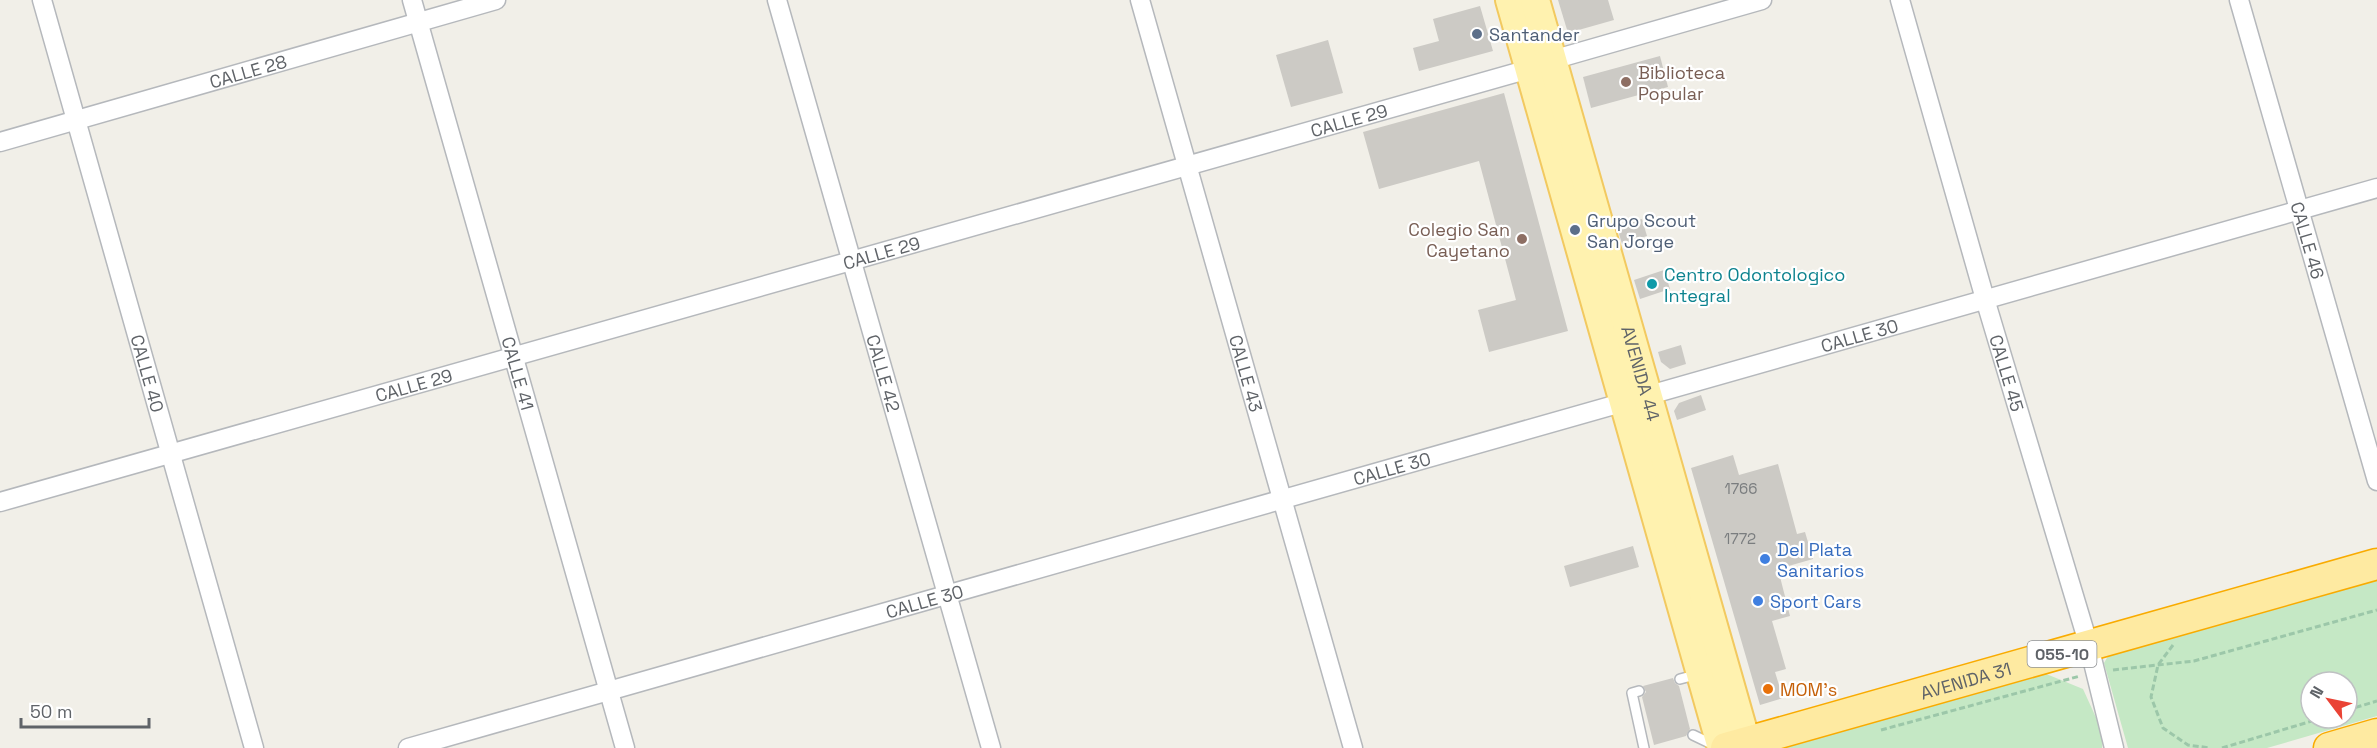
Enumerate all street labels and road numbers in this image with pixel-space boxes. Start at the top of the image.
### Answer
street label: CALLE 28 [207,49,289,93]
street label: CALLE 29 [1308,98,1390,142]
street label: CALLE 46 [2286,199,2330,282]
street label: CALLE 29 [840,231,923,274]
street label: CALLE 30 [1818,313,1901,357]
street label: AVENIDA 44 [1617,323,1666,424]
street label: CALLE 40 [126,332,170,415]
street label: CALLE 42 [862,332,906,414]
street label: CALLE 43 [1224,332,1268,414]
street label: CALLE 45 [1985,332,2030,414]
street label: CALLE 41 [497,334,540,413]
street label: CALLE 29 [373,363,455,407]
street label: CALLE 30 [1351,446,1433,490]
street label: CALLE 30 [883,579,966,623]
road number: 055-10 [2028,641,2096,667]
street label: AVENIDA 31 [1917,656,2014,704]

